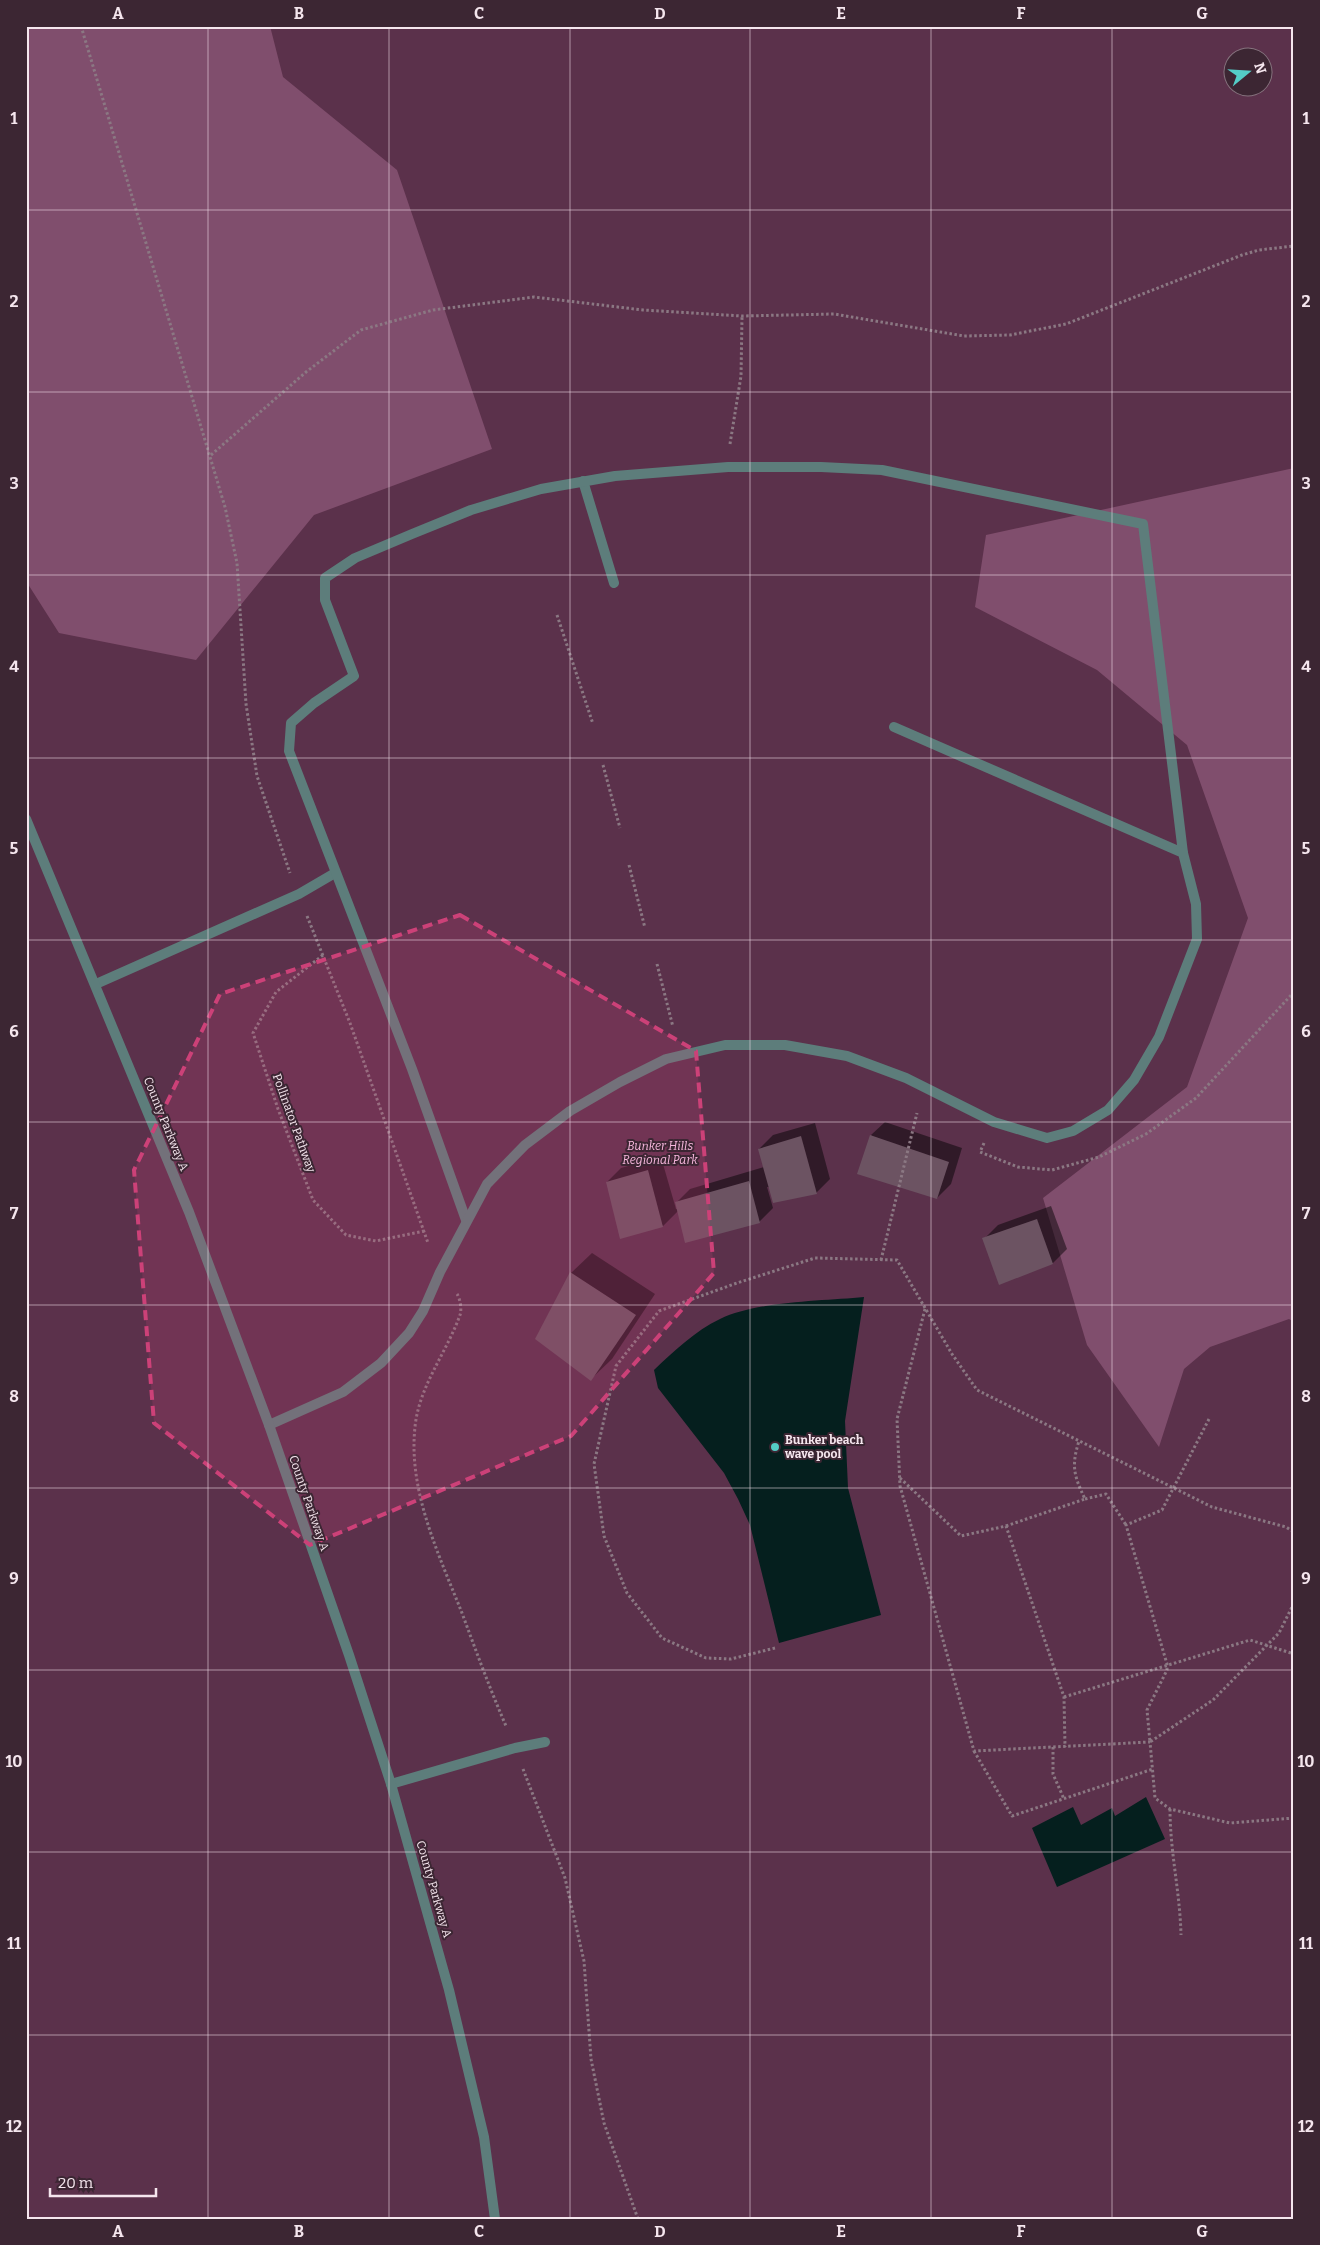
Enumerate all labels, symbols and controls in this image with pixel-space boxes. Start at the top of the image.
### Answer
text: A [112,4,124,23]
text: B [294,4,304,23]
text: C [474,4,484,23]
text: D [654,4,666,23]
text: E [836,4,846,23]
text: F [1017,4,1026,23]
text: G [1196,4,1208,23]
north arrow [1222,48,1272,98]
text: N [1250,60,1270,76]
text: 1 [11,109,18,128]
text: 1 [1303,109,1310,128]
text: 2 [9,292,19,311]
text: 2 [1301,292,1311,311]
text: 3 [9,474,19,493]
text: 3 [1301,474,1311,493]
text: 4 [9,657,19,676]
text: 4 [1301,657,1311,676]
text: 5 [10,839,19,858]
text: 5 [1302,839,1311,858]
text: 6 [9,1022,19,1041]
text: 6 [1301,1022,1311,1041]
street label: Pollinator Pathway [270,1072,319,1175]
street label: County Parkway A [141,1075,191,1174]
park label: Bunker Hills Regional Park [622,1139,698,1167]
text: 7 [10,1204,19,1223]
text: 7 [1302,1204,1311,1223]
text: 8 [9,1387,19,1406]
text: 8 [1301,1387,1311,1406]
place label: Bunker beach wave pool [784,1433,864,1461]
marker: Bunker beach wave pool [769,1441,781,1453]
street label: County Parkway A [286,1453,332,1553]
text: 9 [9,1569,19,1588]
text: 9 [1301,1569,1311,1588]
text: 10 [5,1752,23,1771]
text: 10 [1297,1752,1315,1771]
street label: County Parkway A [413,1839,455,1940]
text: 11 [7,1934,21,1953]
text: 11 [1299,1934,1313,1953]
text: 12 [6,2117,22,2136]
text: 12 [1298,2117,1314,2136]
scale bar [50,2165,156,2197]
text: 20 m [58,2174,94,2192]
text: A [112,2222,124,2241]
text: B [294,2222,304,2241]
text: C [474,2222,484,2241]
text: D [654,2222,666,2241]
text: E [836,2222,846,2241]
text: F [1017,2222,1026,2241]
text: G [1196,2222,1208,2241]

